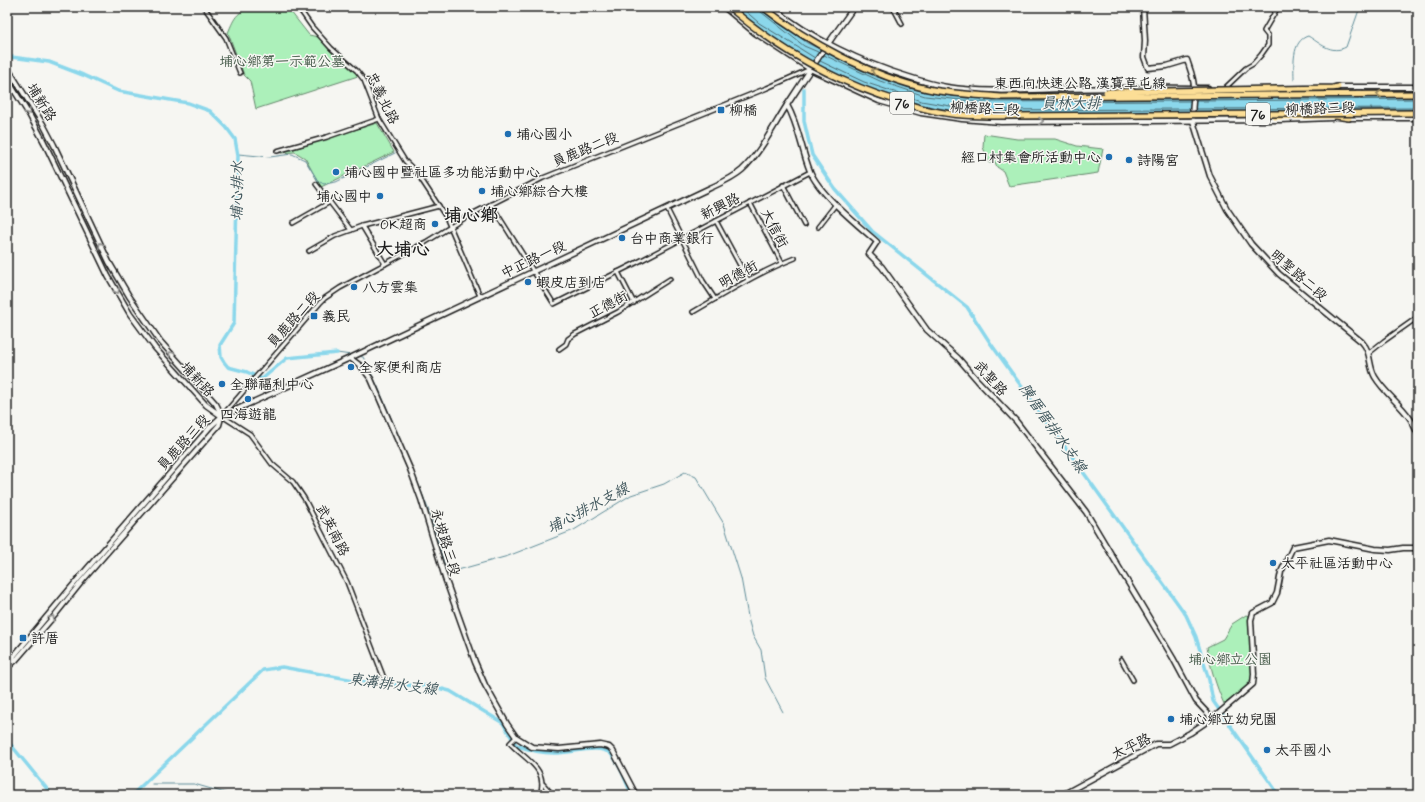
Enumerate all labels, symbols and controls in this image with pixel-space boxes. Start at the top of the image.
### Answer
park label: 埔心鄉第一示範公墓 [219,53,345,71]
one-way arrow [871,68,878,76]
street label: 忠義北路 [362,69,402,128]
street label: 東西向快速公路 漢寶草屯線 [994,75,1166,93]
street label: 埔新路 [22,80,60,125]
one-way arrow [970,85,976,94]
one-way arrow [1376,90,1382,98]
road number: 76 [890,92,914,114]
water label: 員林大排 [1041,94,1103,114]
street label: 柳橋路三段 [950,98,1020,120]
street label: 柳橋路三段 [1285,99,1355,119]
place label: 柳橋 [729,102,757,120]
road number: 76 [1246,103,1270,125]
marker: 柳橋 [716,105,726,115]
one-way arrow [23,108,30,115]
one-way arrow [1038,117,1044,125]
place label: 埔心國小 [516,126,572,144]
street label: 員鹿路二段 [550,128,621,171]
marker: 埔心國小 [503,129,513,139]
place label: 經口村集會所活動中心 [961,149,1101,167]
marker: 經口村集會所活動中心 [1104,152,1114,162]
place label: 詩陽宮 [1137,152,1179,170]
marker: 詩陽宮 [1124,155,1134,165]
water label: 埔心排水 [227,160,249,221]
place label: 埔心國中暨社區多功能活動中心 [344,164,540,182]
marker: 埔心國中暨社區多功能活動中心 [331,167,341,177]
place label: 埔心鄉綜合大樓 [490,183,588,201]
marker: 埔心鄉綜合大樓 [477,186,487,196]
place label: 埔心國中 [316,188,372,206]
street label: 新興路 [698,189,743,224]
marker: 埔心國中 [375,191,385,201]
district label: 埔心鄉 [444,204,498,228]
street label: 大信街 [756,206,792,251]
place label: OK超商 [380,216,427,234]
marker: OK超商 [430,219,440,229]
place label: 台中商業銀行 [630,230,714,248]
marker: 台中商業銀行 [617,233,627,243]
street label: 中正路一段 [498,237,569,283]
district label: 大埔心 [376,238,430,262]
one-way arrow [98,242,106,249]
street label: 明聖路二段 [1266,246,1331,306]
street label: 明德街 [716,257,761,293]
place label: 蝦皮店到店 [536,274,606,292]
marker: 蝦皮店到店 [523,277,533,287]
place label: 八方雲集 [362,279,418,297]
marker: 八方雲集 [349,282,359,292]
one-way arrow [112,287,119,294]
street label: 正德街 [586,287,631,323]
street label: 員鹿路二段 [264,288,324,352]
place label: 義民 [322,308,350,326]
marker: 義民 [309,311,319,321]
one-way arrow [168,352,175,359]
street label: 武聖路 [970,357,1011,400]
street label: 埔新路 [176,358,218,401]
place label: 全家便利商店 [359,359,443,377]
marker: 全家便利商店 [346,362,356,372]
place label: 全聯福利中心 [230,376,314,394]
marker: 全聯福利中心 [217,379,227,389]
water label: 陳厝厝排水支線 [1014,380,1091,478]
marker: 四海遊龍 [243,394,253,404]
place label: 四海遊龍 [220,406,276,424]
street label: 員鹿路三段 [154,411,214,475]
water label: 埔心排水支線 [544,478,634,539]
street label: 武英南路 [311,501,353,559]
street label: 永坡路三段 [426,506,464,578]
place label: 太平社區活動中心 [1281,555,1393,573]
marker: 太平社區活動中心 [1268,558,1278,568]
one-way arrow [48,616,55,623]
place label: 許厝 [31,630,59,648]
marker: 許厝 [18,633,28,643]
park label: 埔心鄉立公園 [1188,651,1272,669]
water label: 東溝排水支線 [347,670,440,701]
place label: 埔心鄉立幼兒園 [1179,711,1277,729]
marker: 埔心鄉立幼兒園 [1166,714,1176,724]
street label: 太平路 [1109,730,1154,764]
place label: 太平國小 [1275,742,1331,760]
marker: 太平國小 [1262,745,1272,755]

